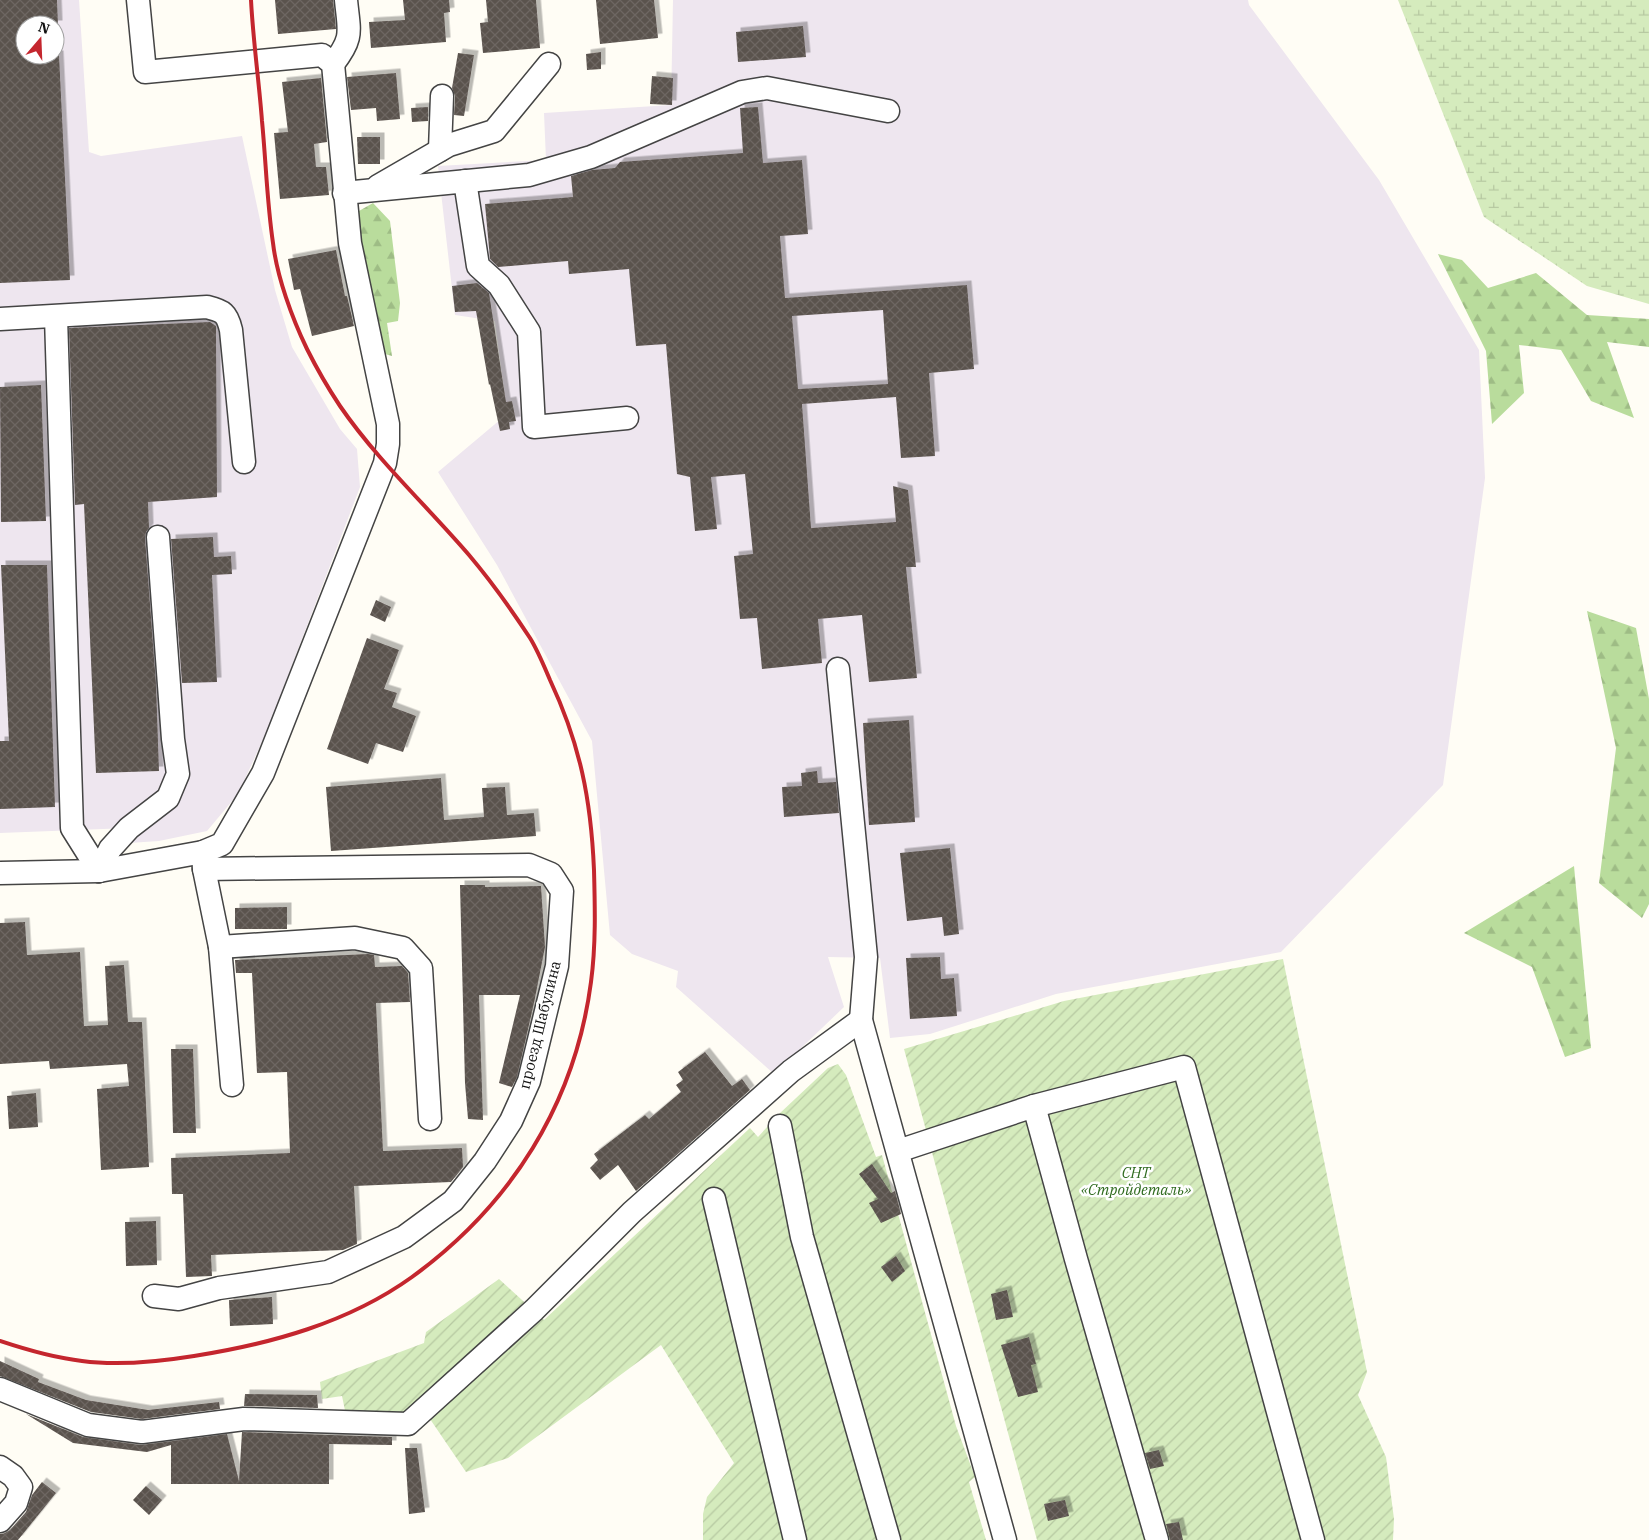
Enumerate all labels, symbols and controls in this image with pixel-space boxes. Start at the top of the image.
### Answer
north arrow [15,15,65,65]
text: N [36,17,52,38]
street label: проезд Шабулина [514,959,565,1091]
park label: СНТ «Стройдеталь» [1081,1163,1191,1199]

